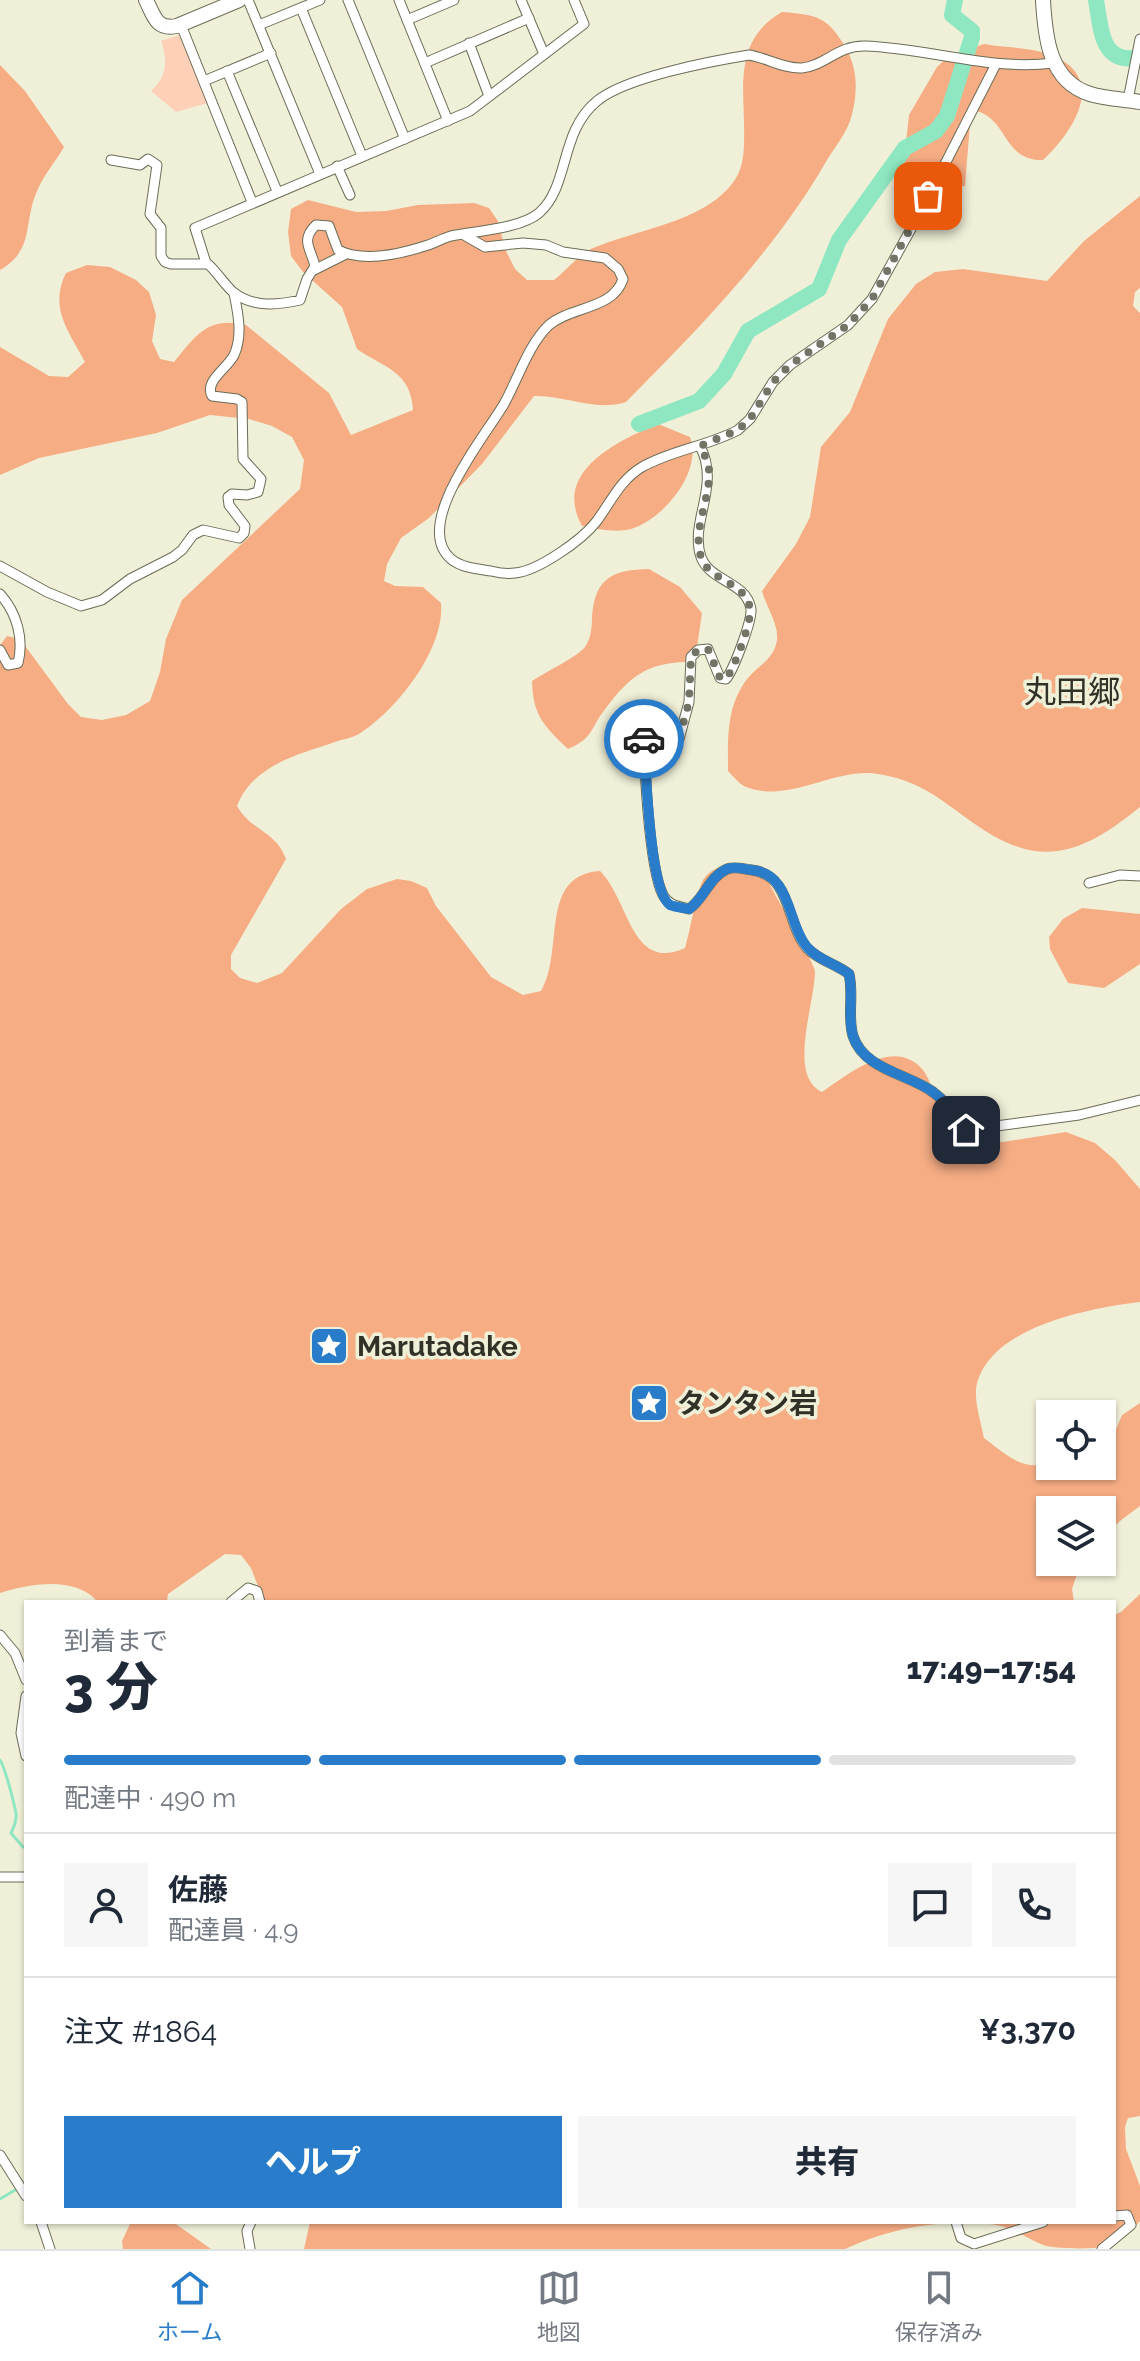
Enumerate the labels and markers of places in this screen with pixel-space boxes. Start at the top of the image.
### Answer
pin [894,162,962,230]
pin [932,1096,1000,1164]
place icon: Marutadake [308,1325,350,1367]
place label: Marutadake [357,1330,518,1363]
place icon: タンタン岩 [628,1382,670,1424]
place label: タンタン岩 [677,1387,817,1420]

